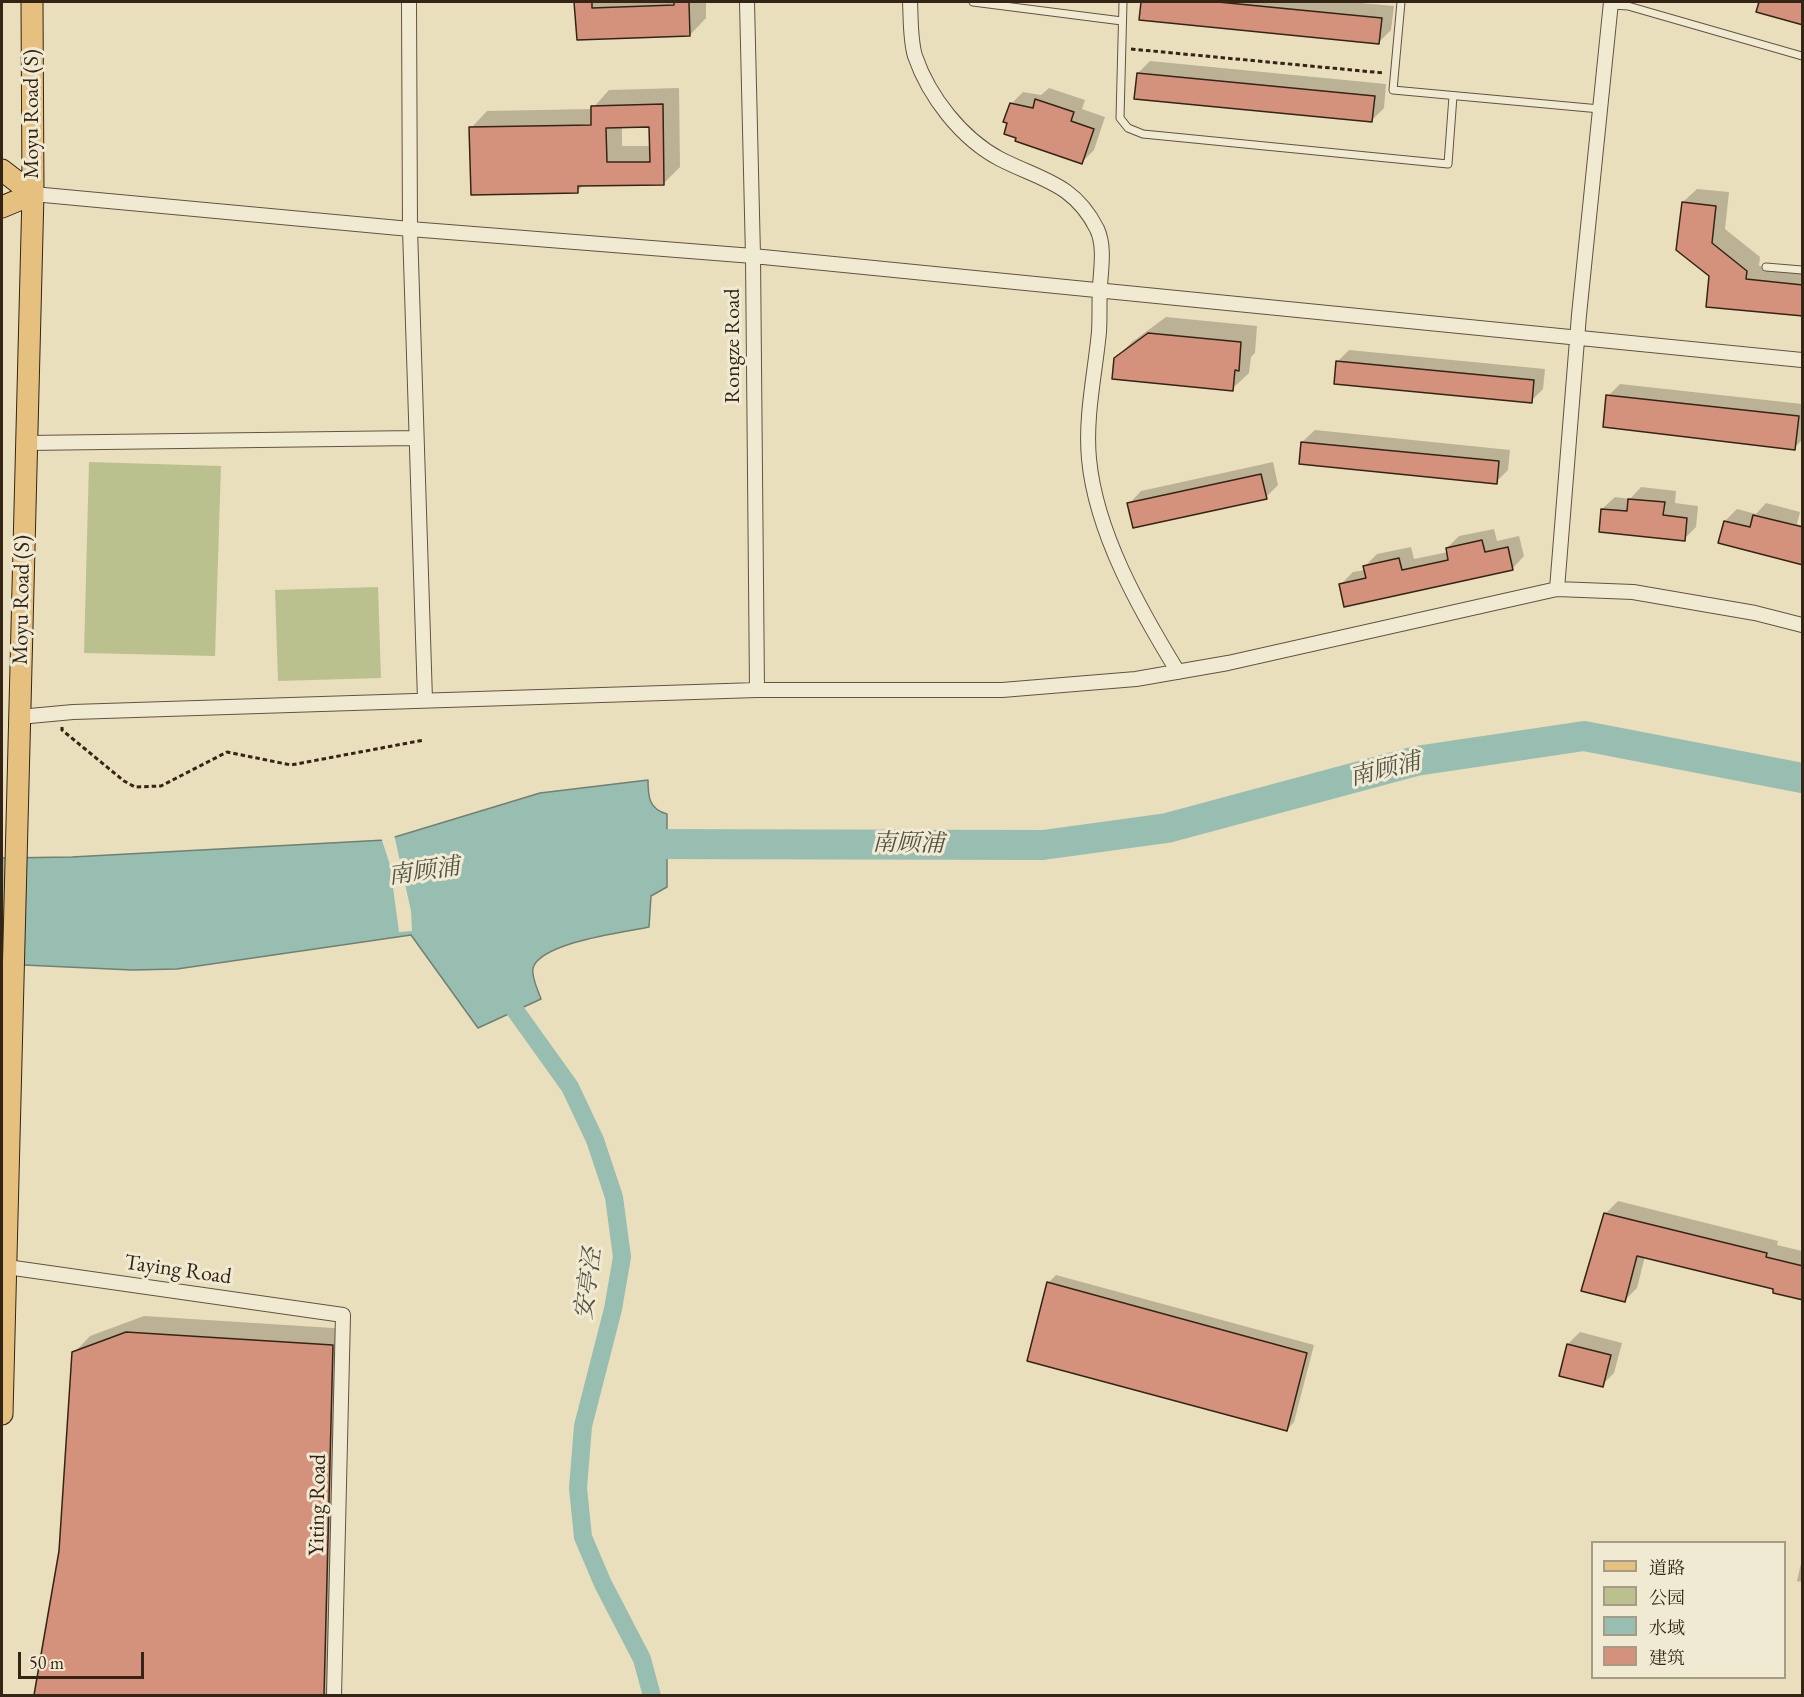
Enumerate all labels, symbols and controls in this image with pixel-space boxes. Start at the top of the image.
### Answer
street label: Moyu Road (S) [19,49,45,179]
street label: Rongze Road [720,288,746,404]
street label: Moyu Road (S) [8,535,36,665]
water label: 南顾浦 [1347,747,1423,793]
water label: 南顾浦 [872,829,944,859]
water label: 南顾浦 [386,853,462,891]
water label: 安亭泾 [570,1246,608,1322]
street label: Taying Road [123,1249,233,1291]
street label: Yiting Road [304,1454,332,1556]
legend [1591,1541,1786,1679]
text: 道路 [1649,1556,1685,1579]
text: 公园 [1649,1586,1685,1609]
text: 水域 [1649,1616,1685,1639]
scale bar [21,1640,147,1678]
text: 建筑 [1649,1646,1685,1669]
text: 50 m [29,1651,64,1674]

